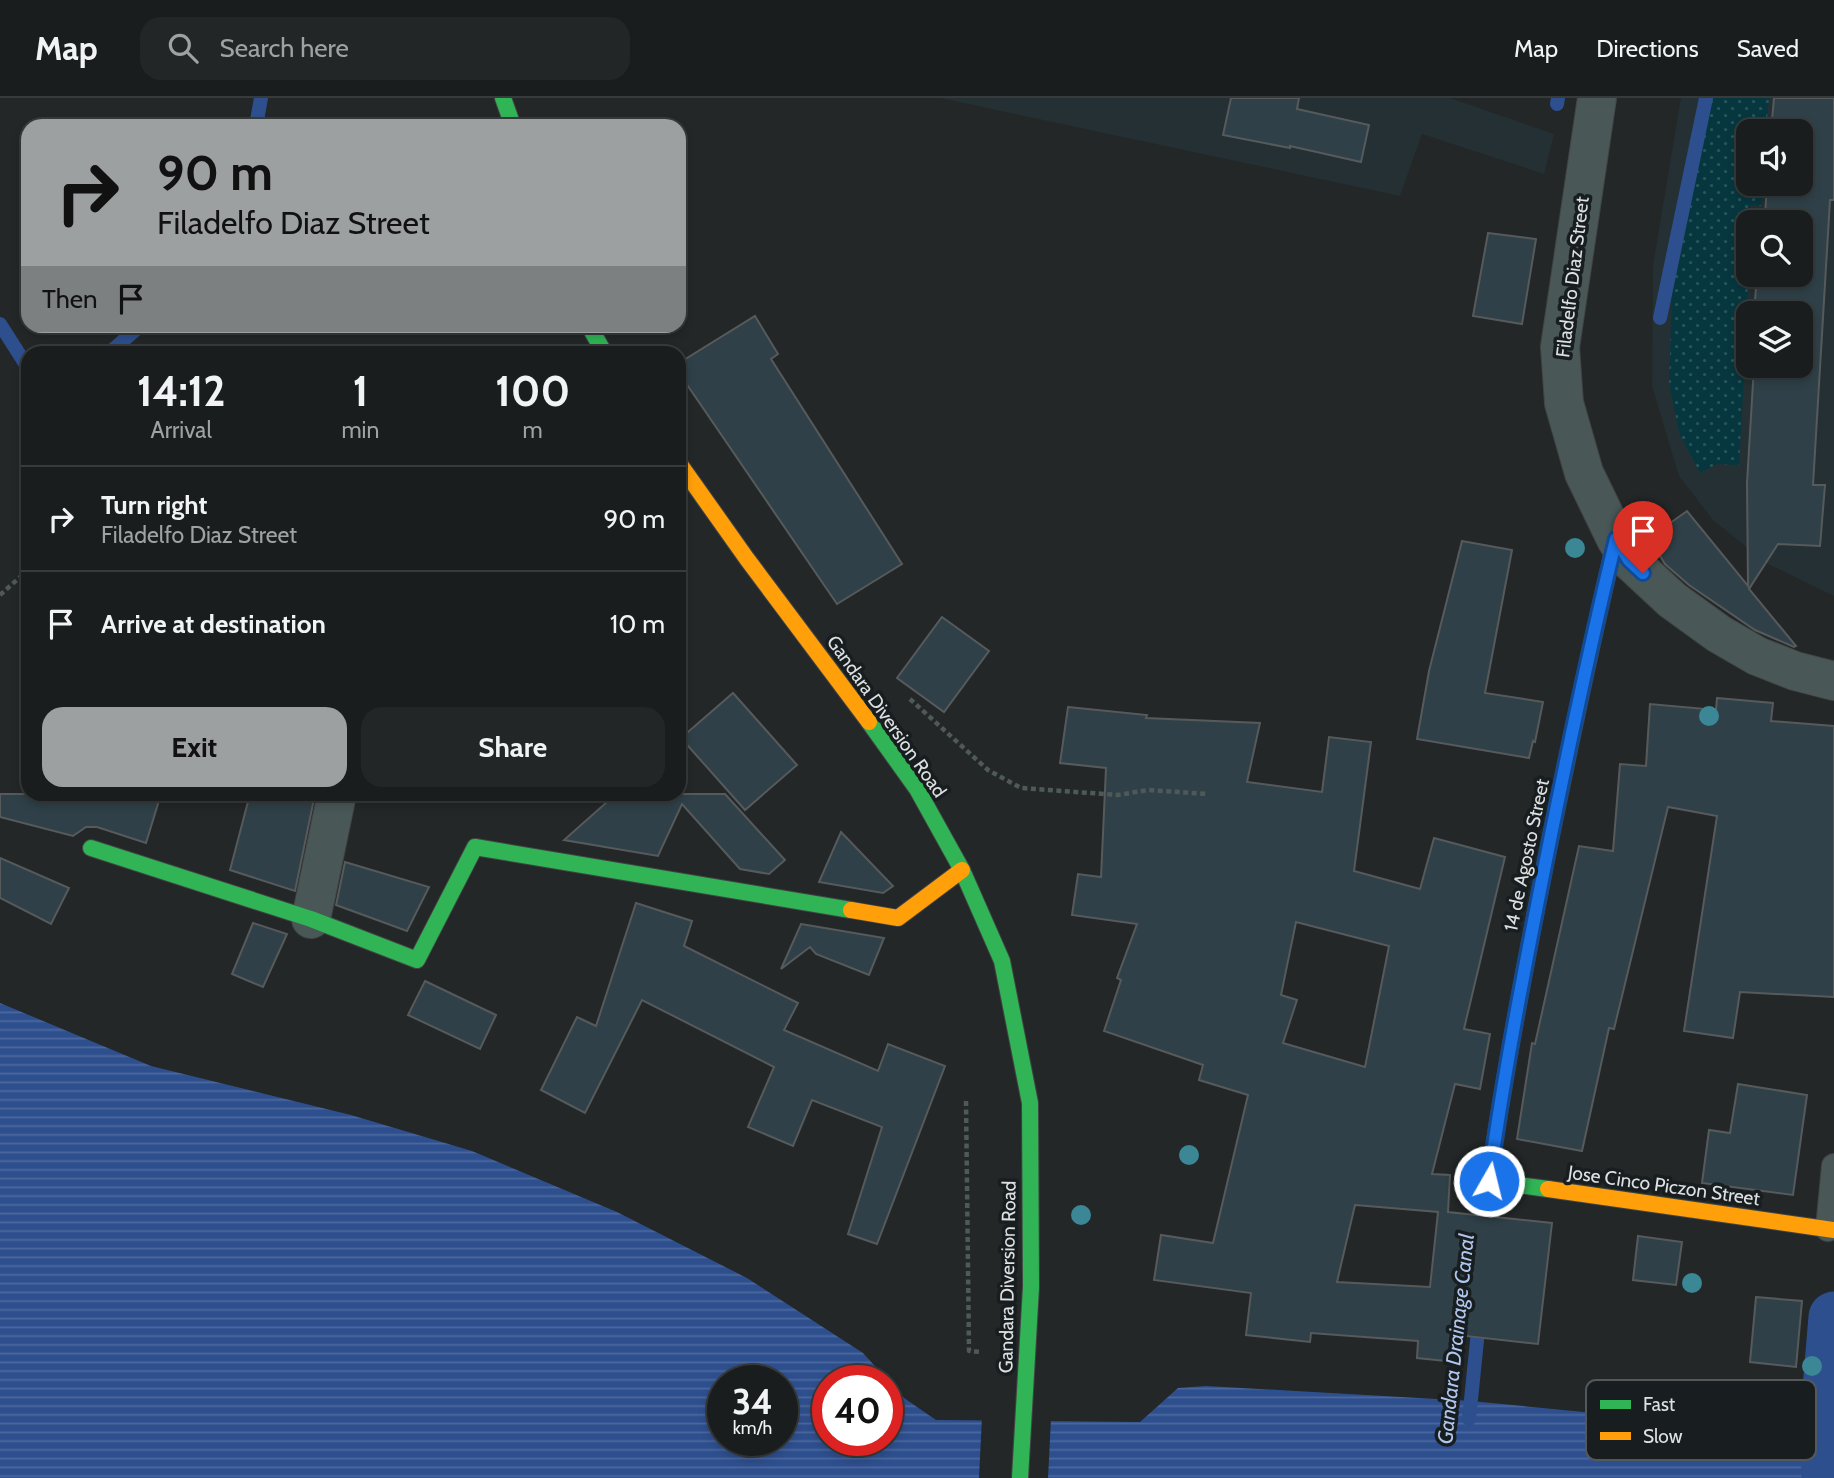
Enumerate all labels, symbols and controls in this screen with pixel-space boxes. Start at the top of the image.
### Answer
search box [140,17,630,80]
text: Map [35,28,98,68]
icon: search [164,29,202,67]
text: Search here [220,32,349,64]
text: Map [1514,34,1558,63]
text: Directions [1596,34,1699,63]
text: Saved [1737,34,1799,63]
map controls [1736,119,1813,378]
button: sound [1736,119,1813,196]
text: 90 m [157,143,273,202]
icon: right [42,147,133,238]
street label: Filadelfo Diaz Street [1551,195,1594,359]
text: Filadelfo Diaz Street [157,203,430,242]
button: search [1736,210,1813,287]
icon: arrive [112,280,150,318]
text: Then [42,283,98,315]
button: layers [1736,301,1813,378]
text: 14:12 [137,365,226,417]
text: 1 [353,365,368,417]
text: 100 [495,365,570,417]
text: Arrival [151,416,212,444]
text: min [341,416,379,444]
text: m [523,416,543,444]
text: Turn right [101,489,207,521]
icon: right [42,500,80,538]
pin [1613,501,1673,573]
text: 90 m [603,503,665,535]
icon: arrive [1624,512,1662,550]
text: Filadelfo Diaz Street [101,521,297,549]
icon: arrive [42,605,80,643]
text: Arrive at destination [101,608,326,640]
text: 10 m [610,608,665,640]
street label: Gandara Diversion Road [822,631,951,802]
button: Exit [42,707,347,787]
button: Share [361,707,665,787]
street label: 14 de Agosto Street [1499,776,1554,933]
position arrow [1452,1144,1526,1218]
street label: Jose Cinco Piczon Street [1566,1161,1762,1210]
street label: Gandara Diversion Road [994,1181,1021,1373]
water label: Gandara Drainage Canal [1432,1232,1479,1445]
speed limit sign: 40 [812,1365,903,1456]
text: 34 [732,1380,773,1423]
legend [1586,1380,1816,1460]
text: Fast [1643,1393,1676,1416]
text: km/h [733,1417,772,1439]
text: Slow [1643,1425,1683,1448]

